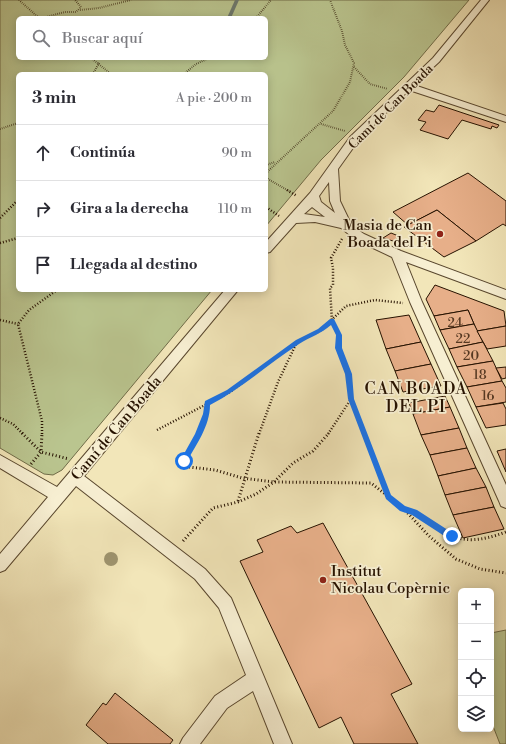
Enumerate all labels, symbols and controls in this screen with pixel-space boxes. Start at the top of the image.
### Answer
search box [16,16,268,60]
icon: search [30,27,52,49]
text: Buscar aquí [62,29,143,48]
street label: Camí de Can Boada [345,61,437,152]
text: 3 min [32,87,76,109]
text: A pie · 200 m [176,90,252,106]
icon: ahead [32,142,54,164]
text: Continúa [70,143,135,162]
text: 90 m [221,145,252,161]
icon: right [32,198,54,220]
text: Gira a la derecha [70,199,189,218]
text: 110 m [218,201,252,217]
place label: Masia de Can Boada del Pi [343,216,432,252]
marker: Masia de Can Boada del Pi [435,229,445,239]
icon: arrive [32,254,54,276]
text: Llegada al destino [70,255,198,274]
house number: 24 [447,315,463,331]
house number: 22 [456,331,470,347]
house number: 20 [463,348,479,364]
house number: 18 [473,367,487,383]
street label: Camí de Can Boada [67,372,166,485]
district label: CAN BOADA DEL PI [365,379,467,417]
house number: 16 [481,388,495,404]
route start [175,452,193,470]
route end [443,527,461,545]
place label: Institut Nicolau Copèrnic [331,562,450,598]
marker: Institut Nicolau Copèrnic [318,575,328,585]
map controls [458,588,494,732]
button: + [458,588,494,624]
button: − [458,624,494,660]
button: locate [458,660,494,696]
button: layers [458,696,494,732]

